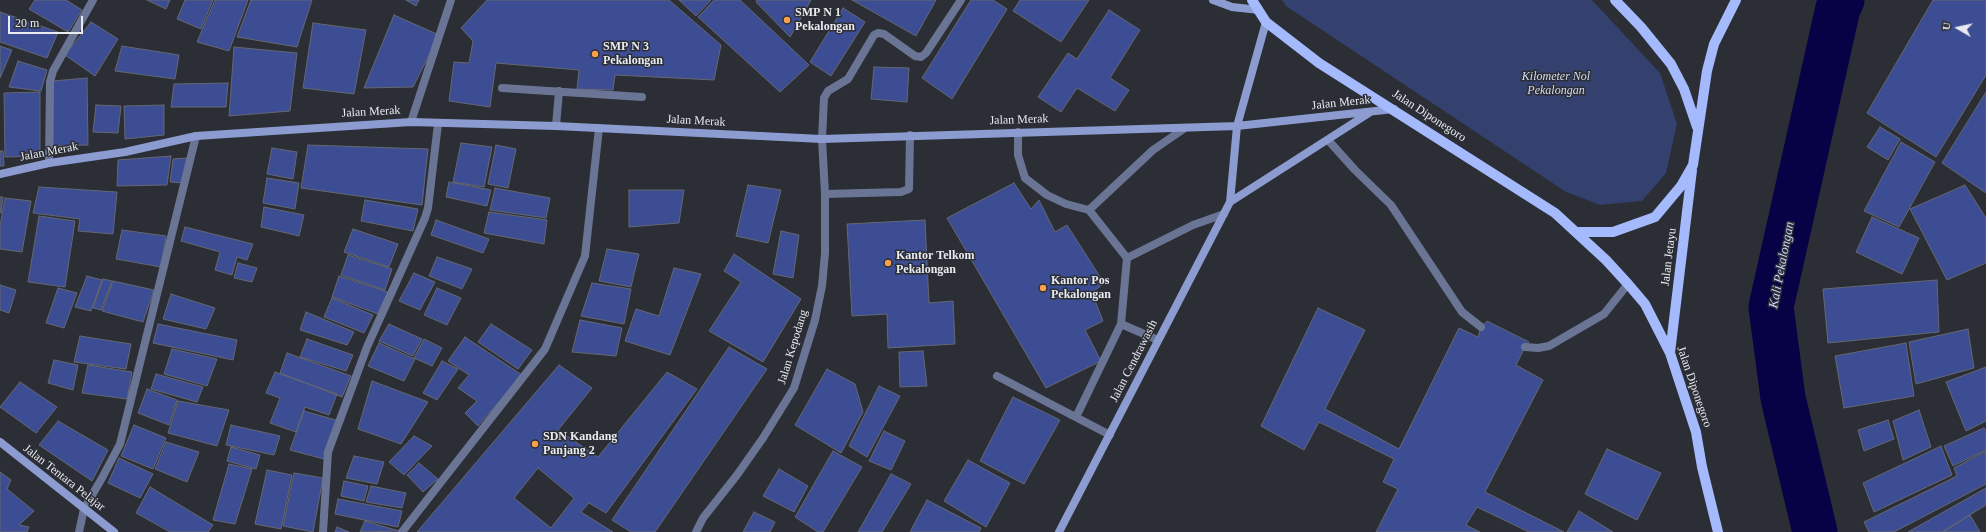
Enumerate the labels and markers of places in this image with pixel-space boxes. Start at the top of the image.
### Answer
place label: SMP N 1 Pekalongan [795,6,855,34]
marker: SMP N 1 Pekalongan [782,15,792,25]
place label: SMP N 3 Pekalongan [603,40,663,68]
marker: SMP N 3 Pekalongan [590,49,600,59]
place label: Kantor Telkom Pekalongan [896,249,975,277]
marker: Kantor Telkom Pekalongan [883,258,893,268]
place label: Kantor Pos Pekalongan [1051,274,1111,302]
marker: Kantor Pos Pekalongan [1038,283,1048,293]
place label: SDN Kandang Panjang 2 [543,430,617,458]
marker: SDN Kandang Panjang 2 [530,439,540,449]

